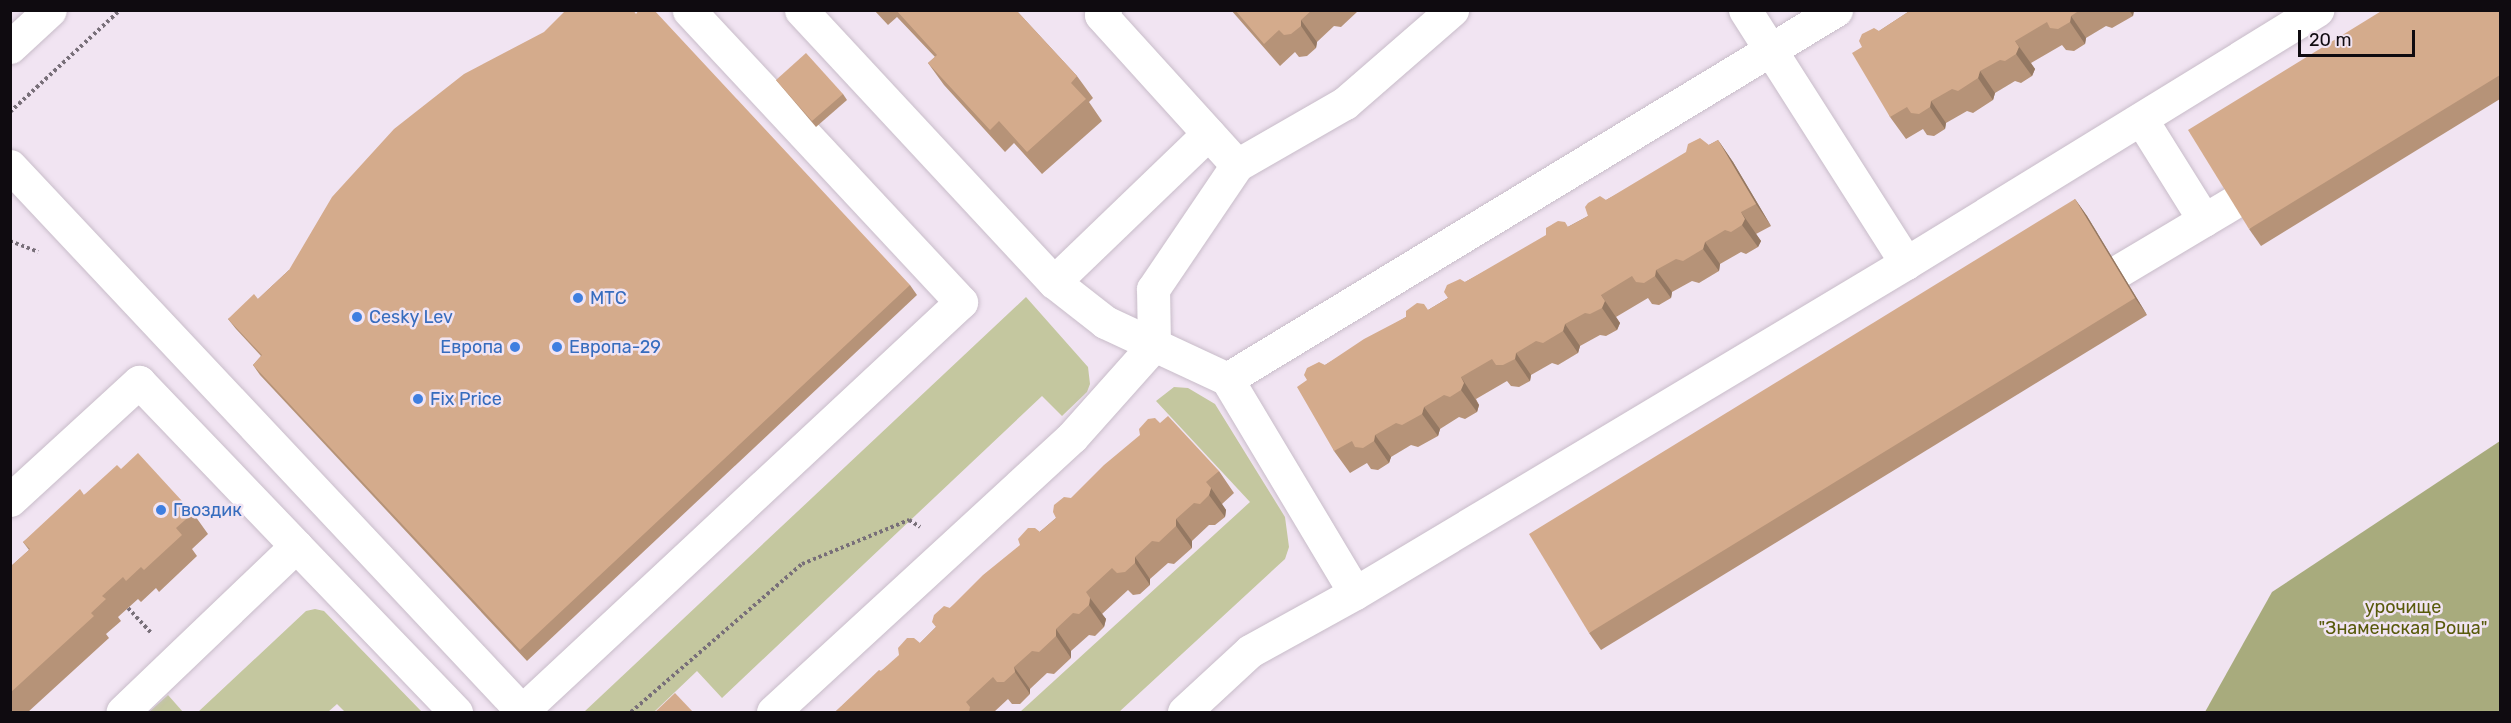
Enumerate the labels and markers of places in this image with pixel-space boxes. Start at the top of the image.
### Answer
place label: МТС [590,287,627,309]
marker: МТС [571,291,585,305]
place label: Cesky Lev [369,306,454,328]
marker: Cesky Lev [350,310,364,324]
place label: Европа [440,336,503,358]
place label: Европа-29 [569,336,661,358]
marker: Европа [508,340,522,354]
marker: Европа-29 [550,340,564,354]
place label: Fix Price [430,388,502,410]
marker: Fix Price [411,392,425,406]
place label: Гвоздик [173,499,242,521]
marker: Гвоздик [154,503,168,517]

